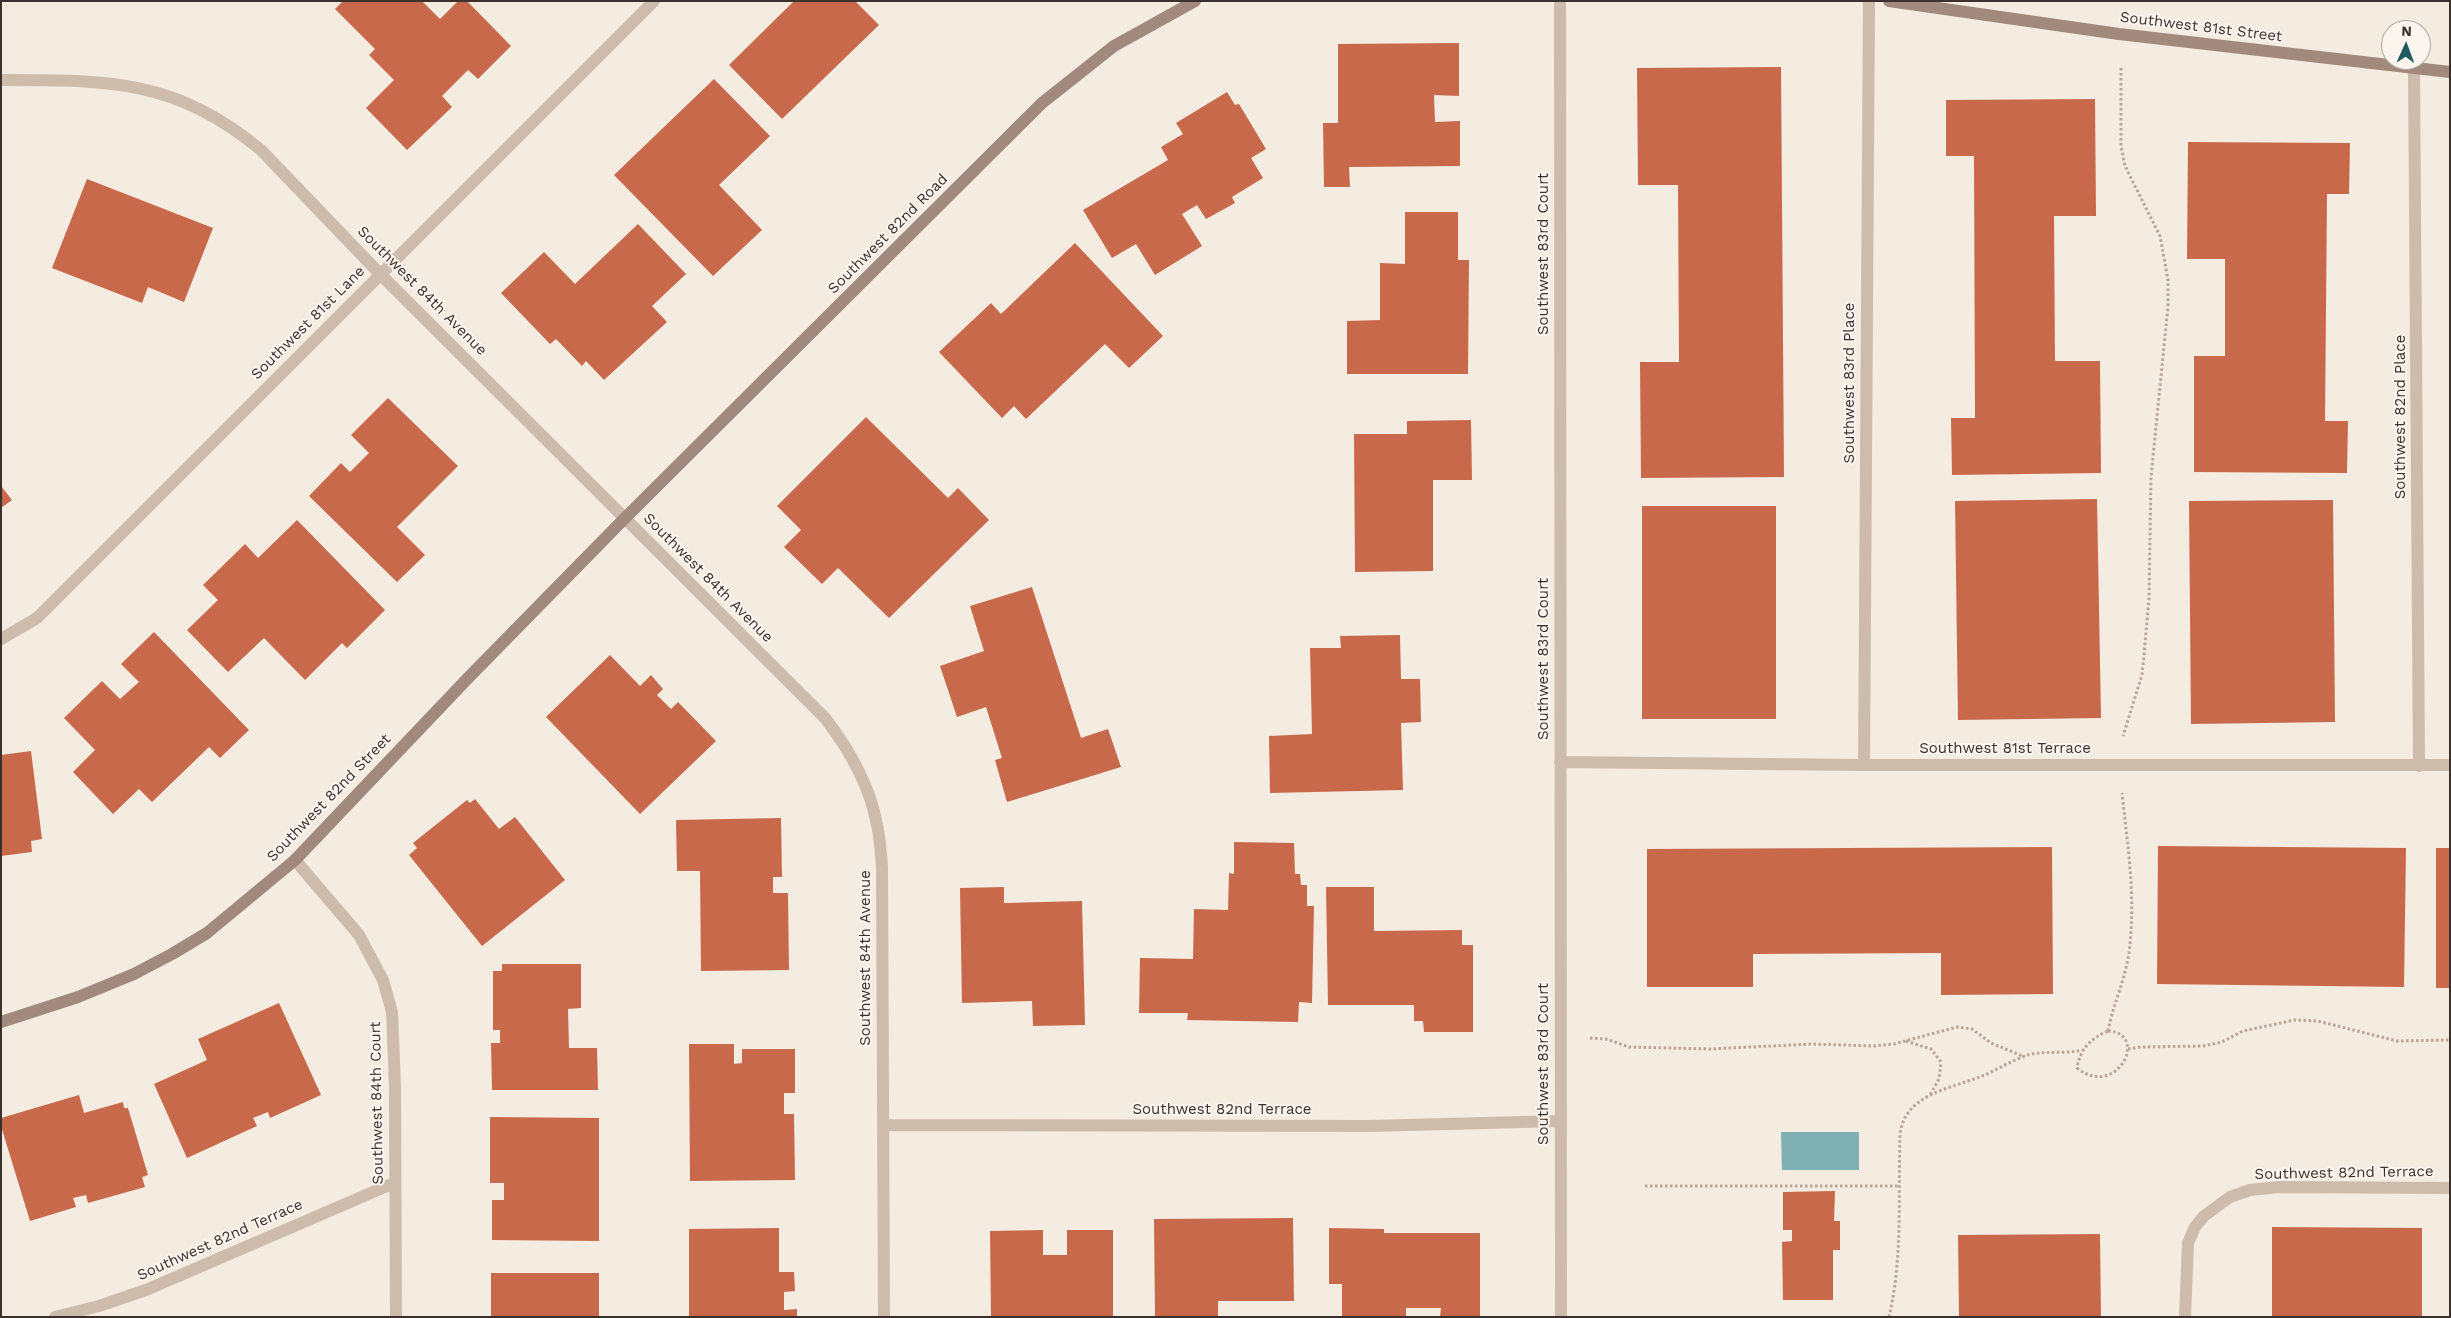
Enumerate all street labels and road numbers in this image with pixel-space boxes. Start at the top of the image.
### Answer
street label: Southwest 81st Street [2119,8,2283,46]
street label: Southwest 82nd Road [824,170,952,298]
street label: Southwest 83rd Court [1535,173,1553,335]
street label: Southwest 84th Avenue [354,223,490,359]
street label: Southwest 81st Lane [247,262,369,384]
street label: Southwest 83rd Place [1841,303,1859,463]
street label: Southwest 82nd Place [2392,335,2410,499]
street label: Southwest 84th Avenue [640,510,776,646]
street label: Southwest 83rd Court [1535,578,1553,740]
street label: Southwest 82nd Street [263,730,395,866]
street label: Southwest 81st Terrace [1919,740,2091,758]
street label: Southwest 84th Avenue [857,870,875,1046]
street label: Southwest 83rd Court [1535,983,1553,1145]
street label: Southwest 84th Court [367,1021,387,1185]
street label: Southwest 82nd Terrace [1132,1101,1312,1119]
street label: Southwest 82nd Terrace [2254,1162,2434,1184]
street label: Southwest 82nd Terrace [135,1195,305,1285]

